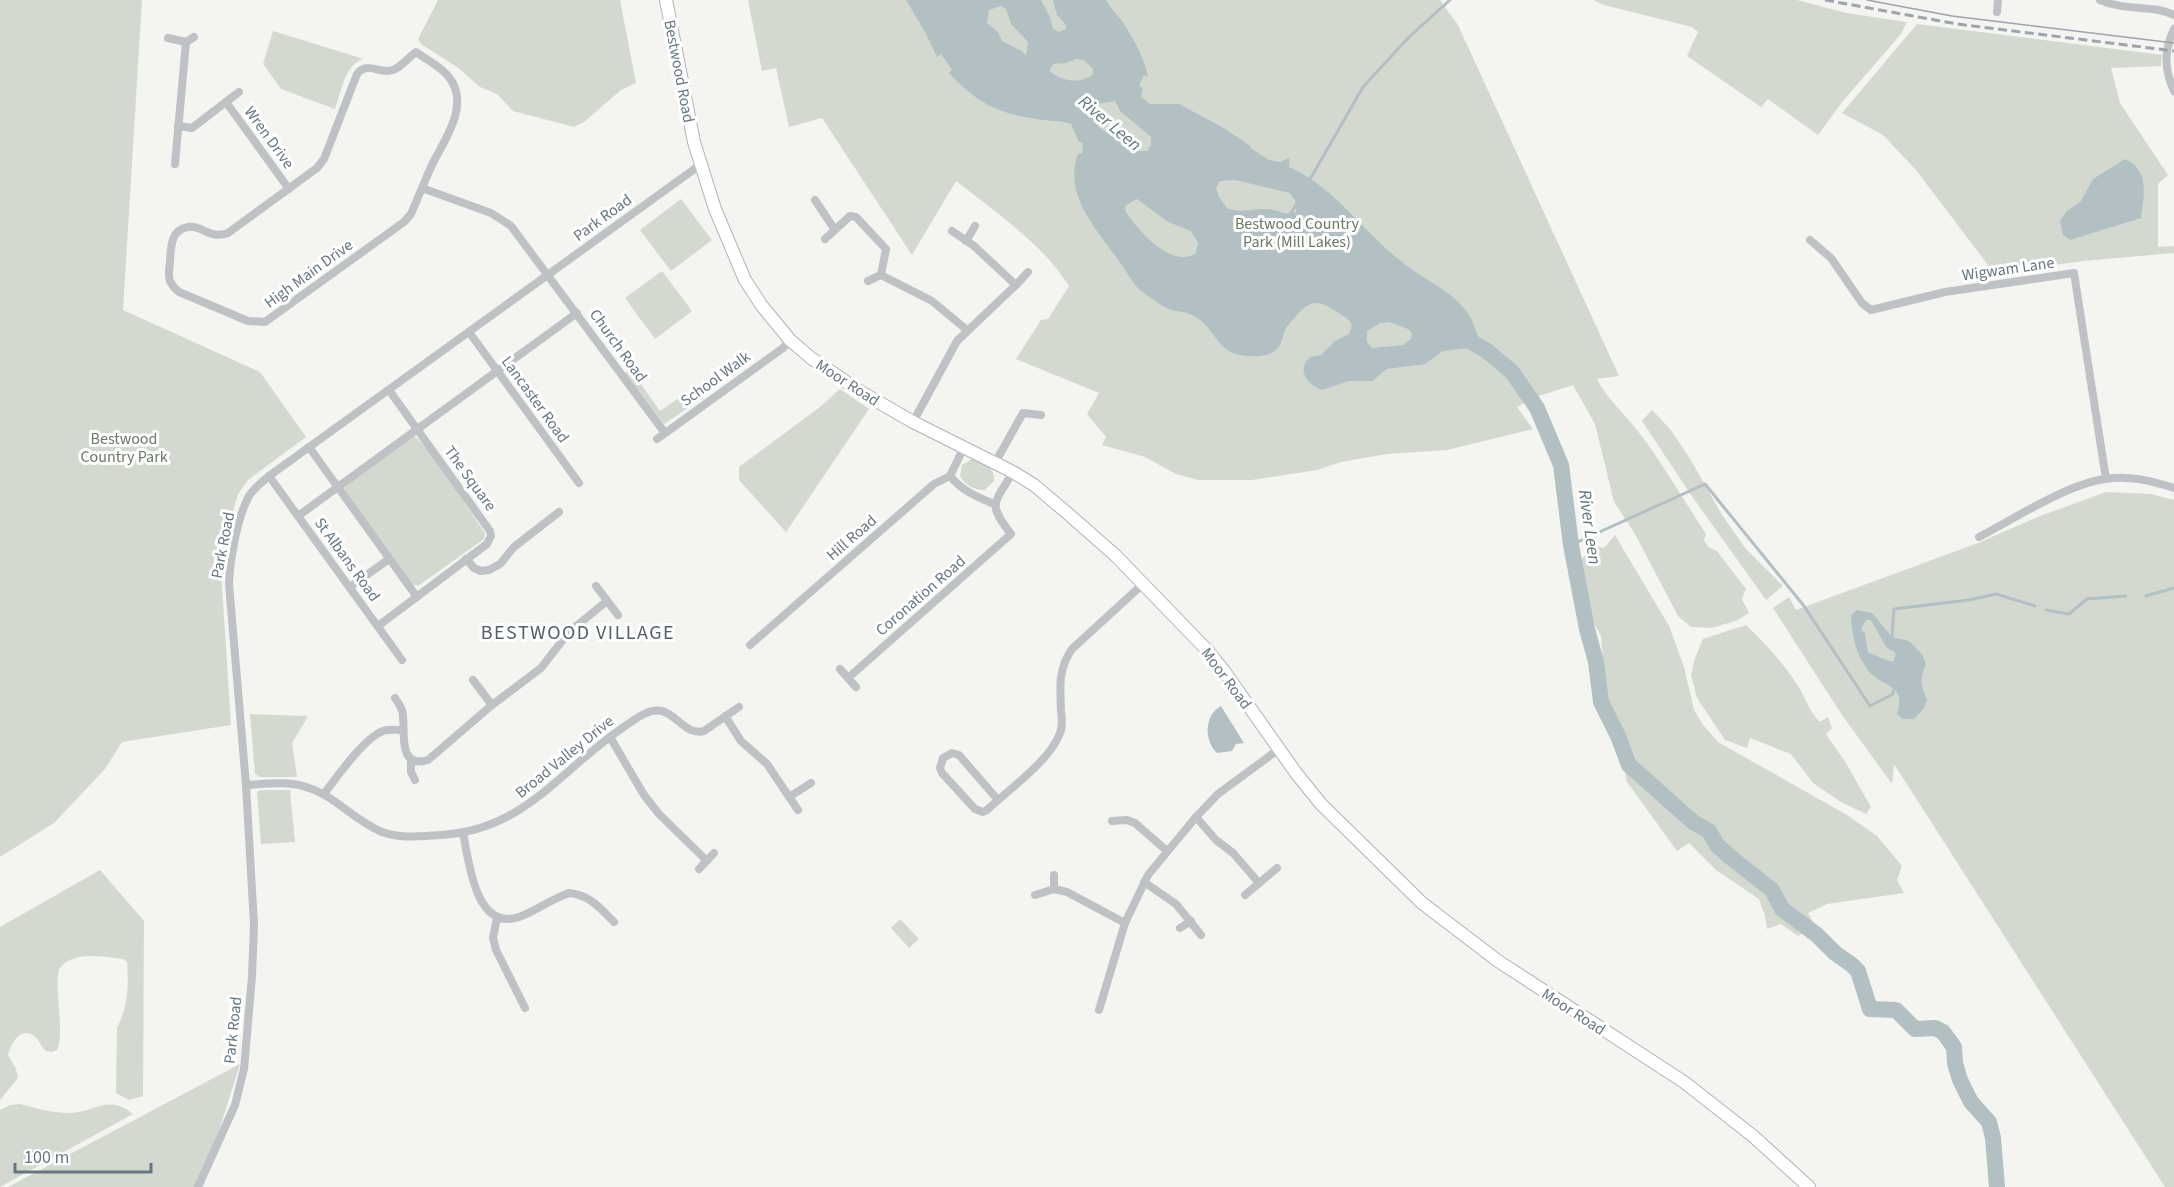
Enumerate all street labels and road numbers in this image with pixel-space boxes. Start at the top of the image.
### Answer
street label: Bestwood Road [658,18,700,125]
street label: Wren Drive [239,102,299,173]
street label: Park Road [569,189,636,247]
street label: High Main Drive [260,234,357,313]
street label: Wigwam Lane [1961,252,2056,286]
street label: Church Road [584,305,652,387]
street label: School Walk [676,346,755,412]
street label: Lancaster Road [496,352,574,447]
street label: Moor Road [811,354,884,412]
street label: The Square [439,441,501,516]
street label: Park Road [206,510,240,580]
street label: Hill Road [822,510,882,566]
street label: St Albans Road [309,513,385,606]
street label: Coronation Road [871,550,970,641]
street label: Moor Road [1196,643,1257,714]
street label: Broad Valley Drive [511,710,619,803]
street label: Moor Road [1537,983,1610,1041]
street label: Park Road [219,995,247,1065]

